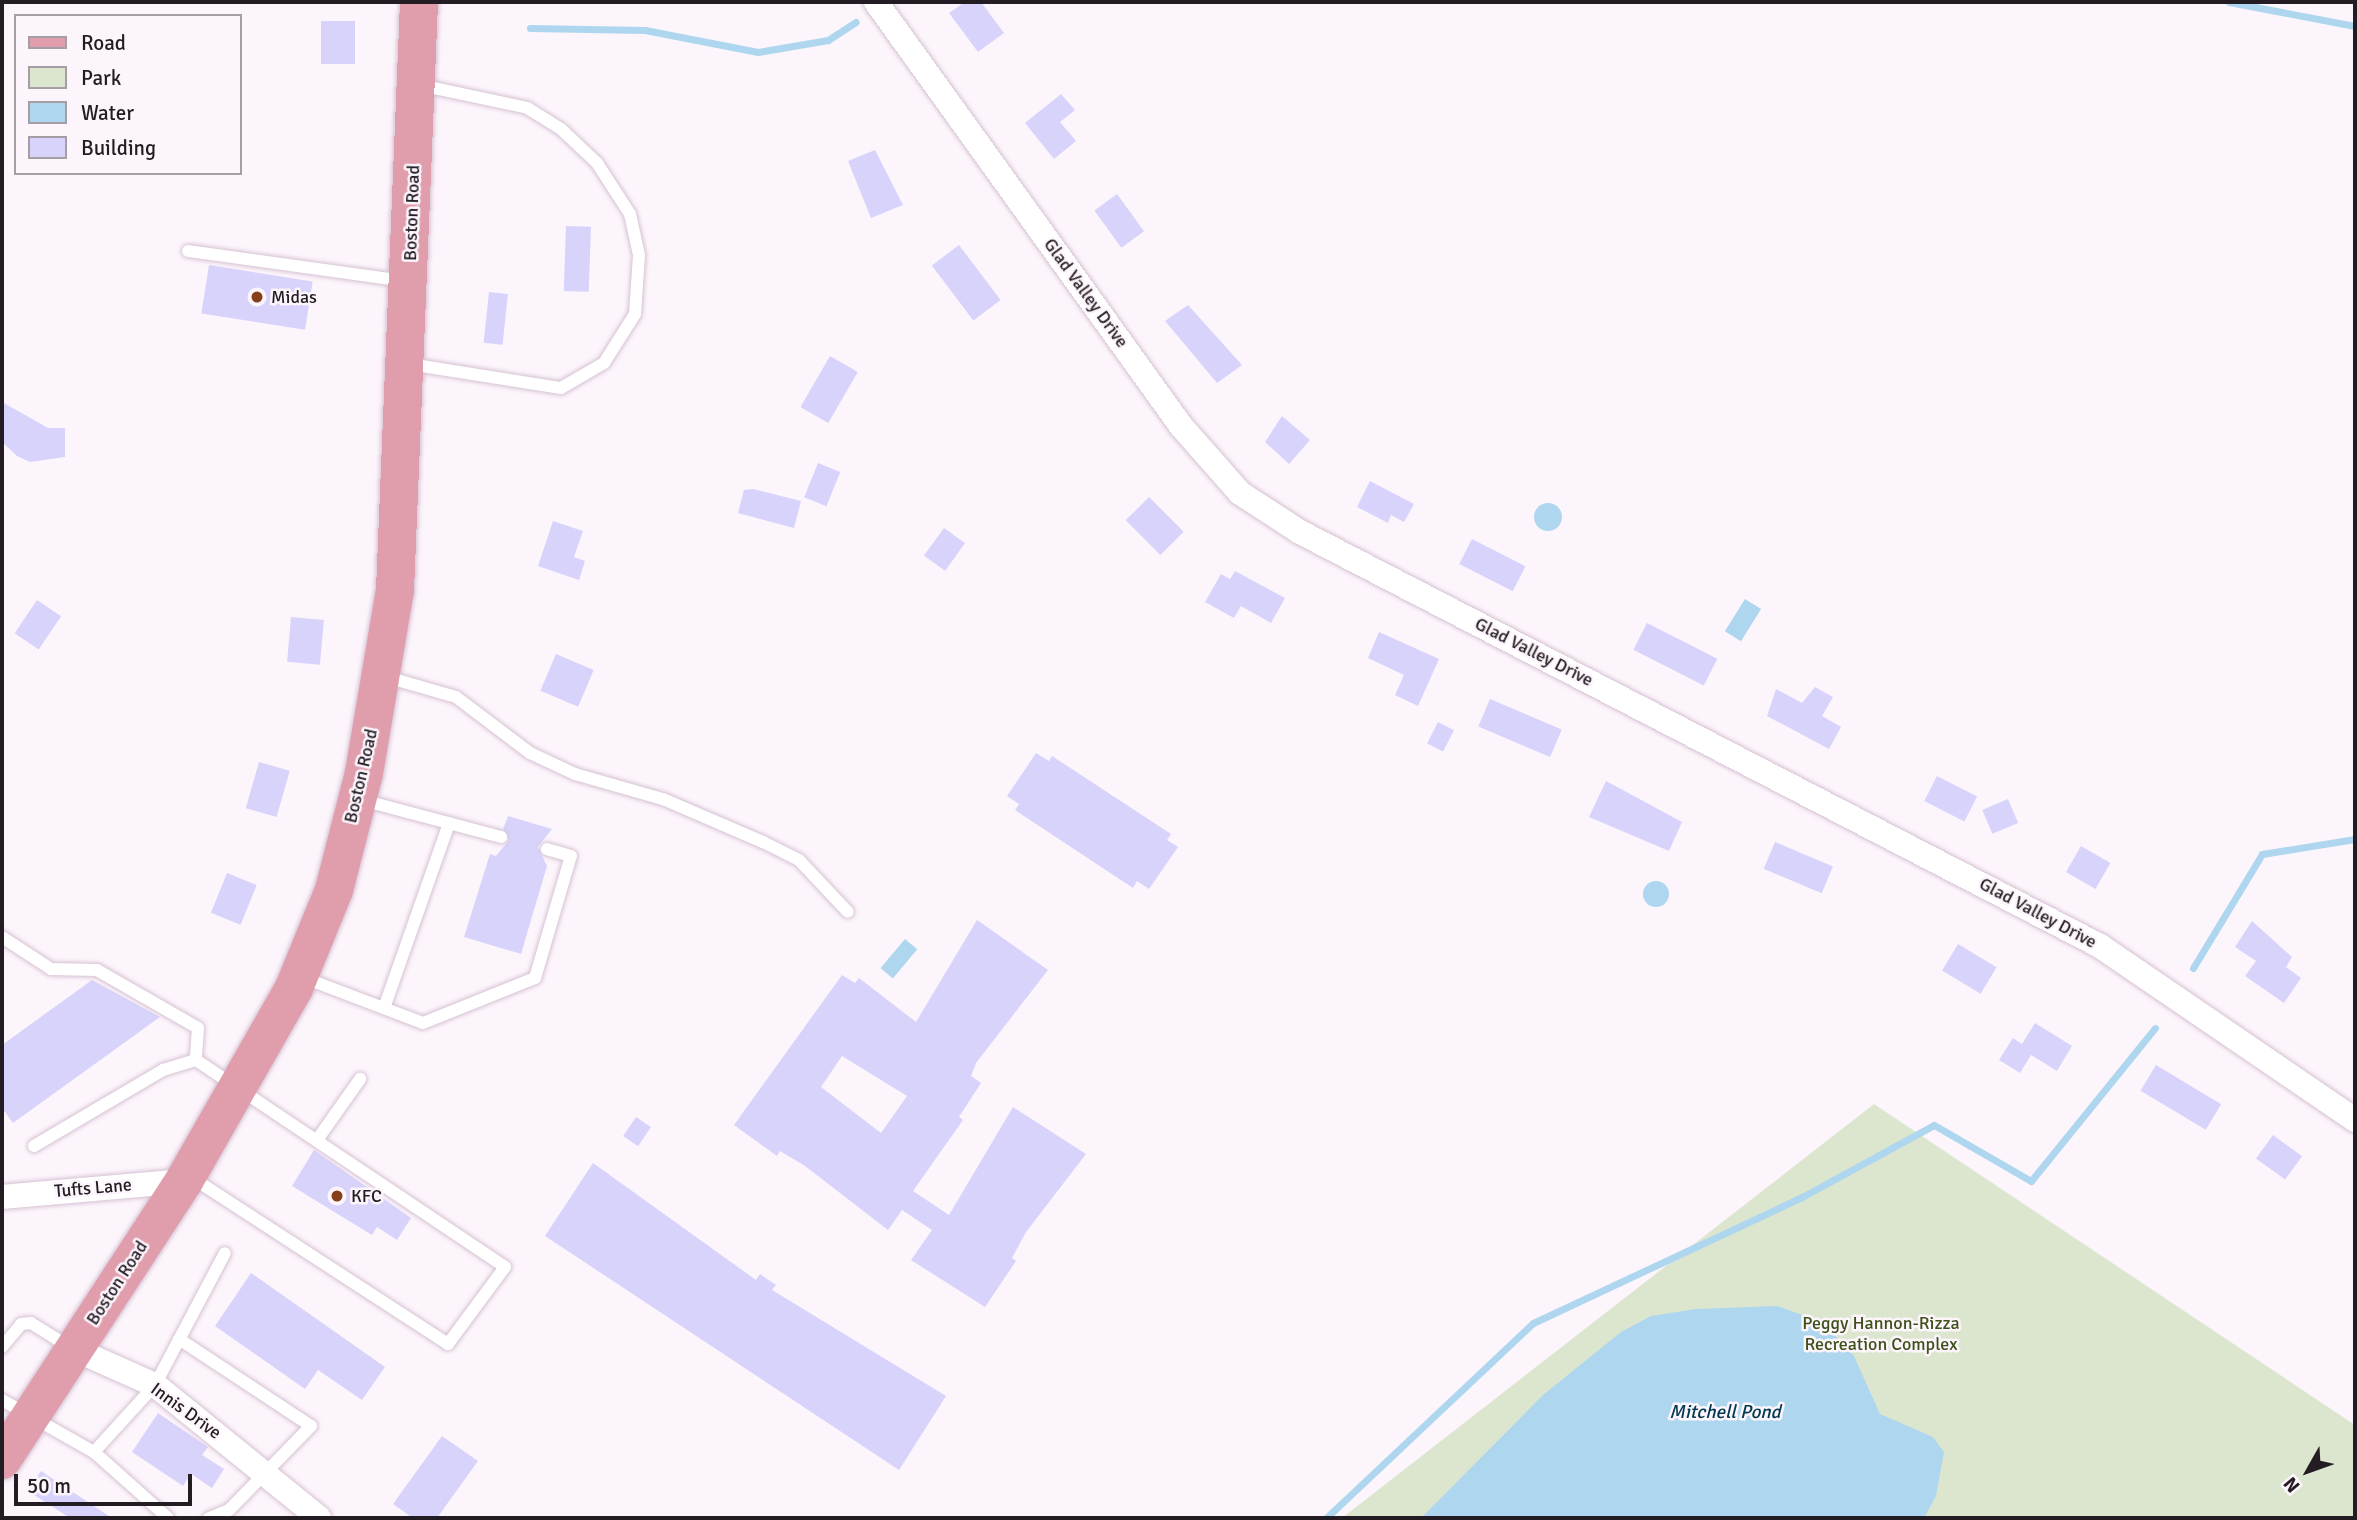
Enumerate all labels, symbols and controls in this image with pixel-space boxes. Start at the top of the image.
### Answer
legend [14,14,242,175]
text: Road [81,30,126,56]
text: Park [81,65,121,91]
text: Water [81,100,134,126]
text: Building [81,135,156,161]
street label: Boston Road [400,165,424,261]
street label: Glad Valley Drive [1039,234,1133,352]
place label: Midas [271,286,317,308]
marker: Midas [249,289,265,305]
street label: Glad Valley Drive [1471,613,1597,691]
street label: Boston Road [340,727,382,825]
street label: Glad Valley Drive [1976,873,2100,953]
street label: Tufts Lane [53,1174,133,1202]
place label: KFC [351,1185,382,1207]
marker: KFC [329,1188,345,1204]
street label: Boston Road [82,1237,152,1329]
park label: Peggy Hannon-Rizza Recreation Complex [1802,1313,1960,1356]
street label: Innis Drive [147,1378,225,1444]
water label: Mitchell Pond [1669,1402,1781,1424]
north arrow [2273,1436,2343,1506]
scale bar [18,1460,196,1504]
text: N [2278,1472,2305,1497]
text: 50 m [27,1473,71,1499]

